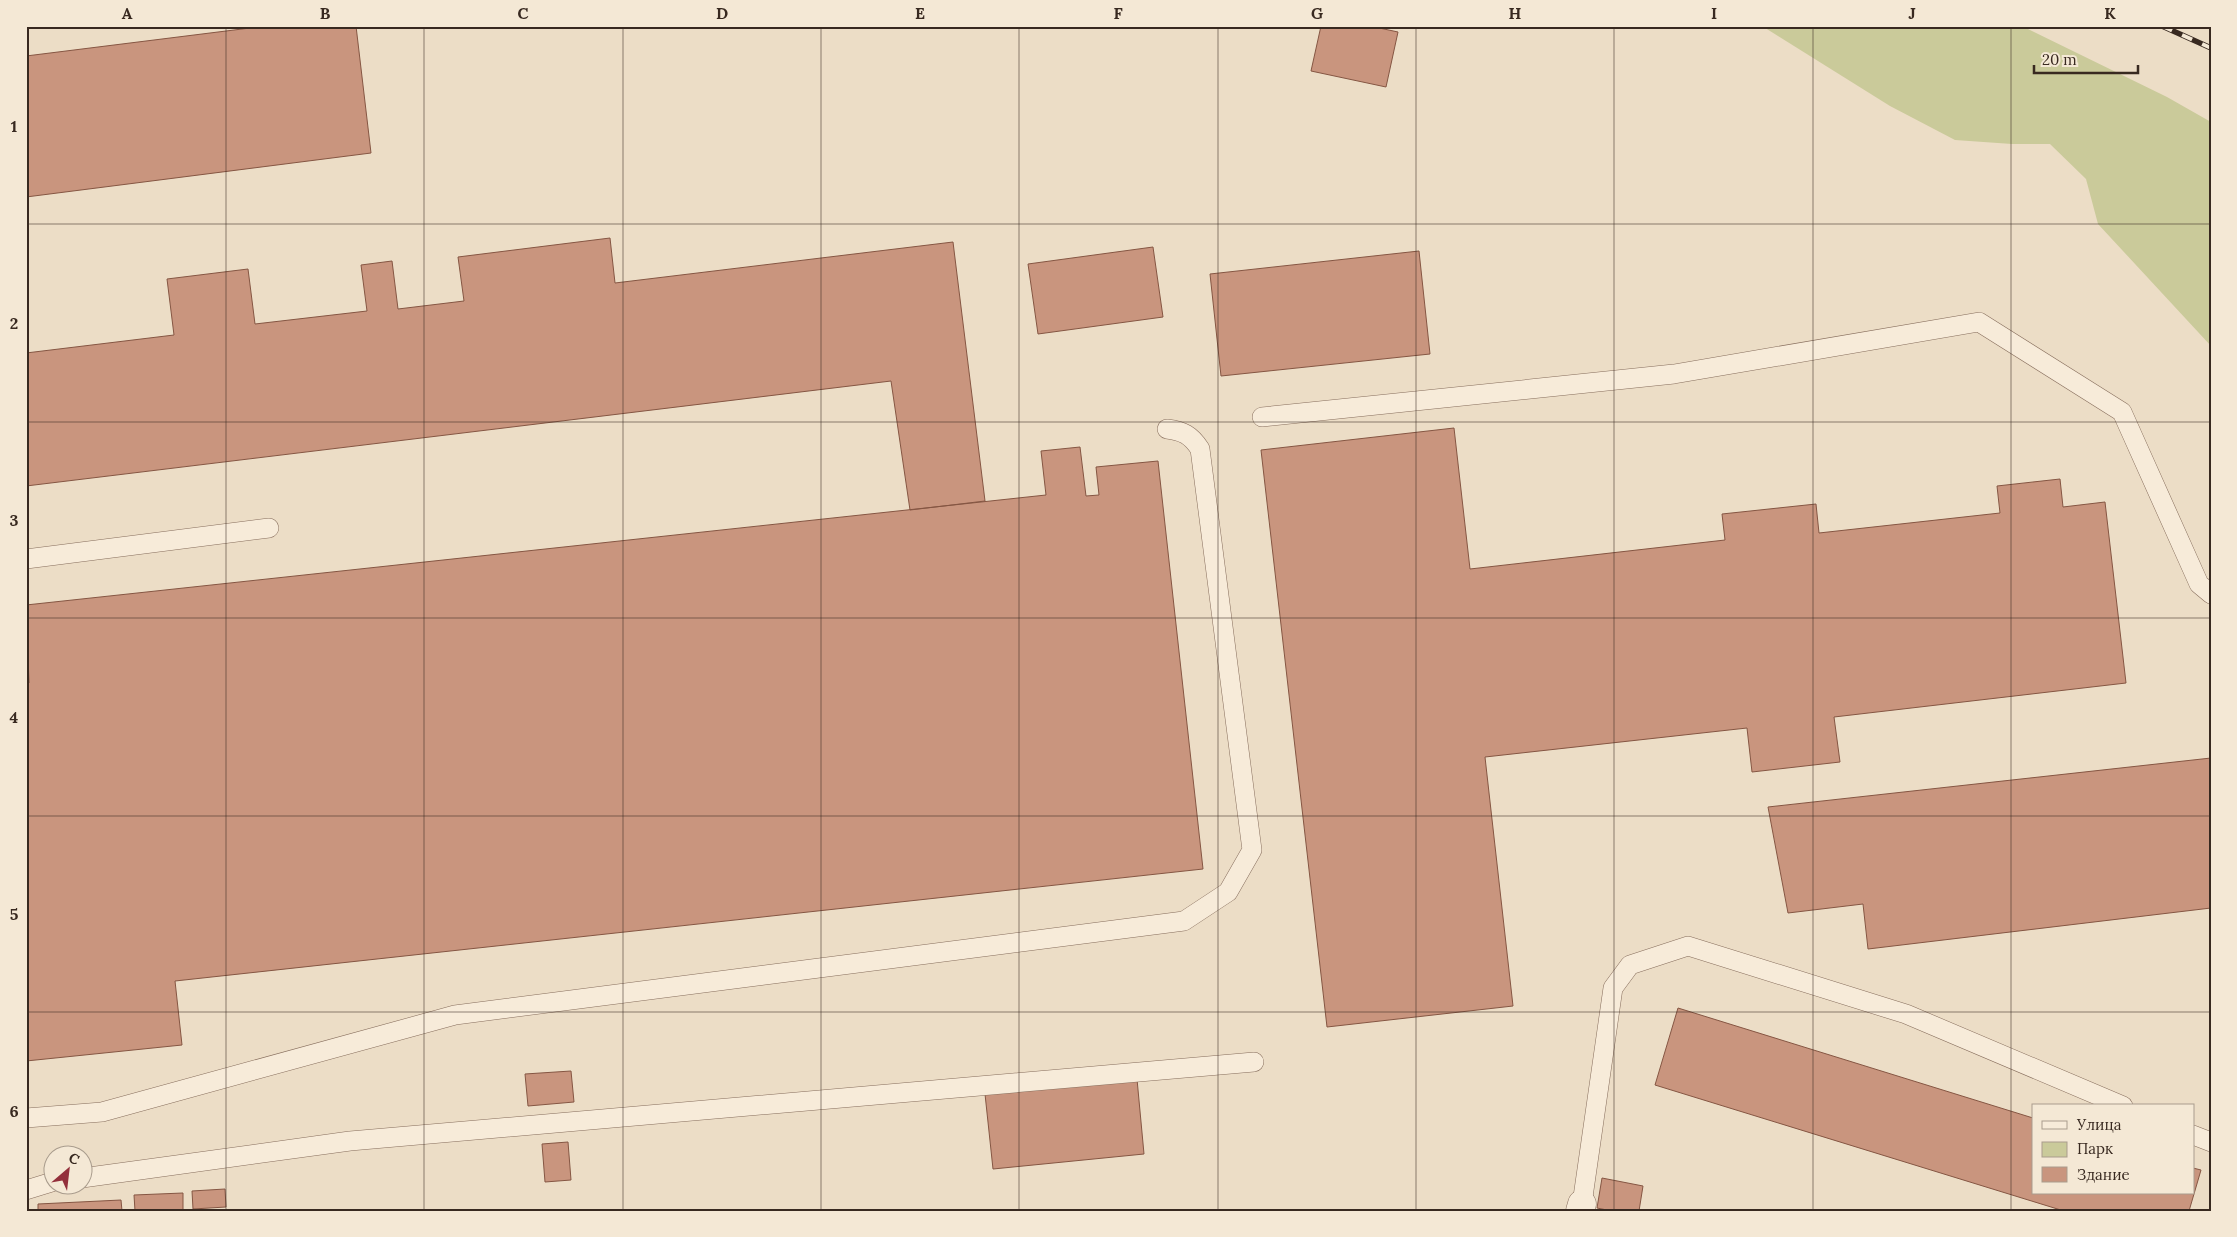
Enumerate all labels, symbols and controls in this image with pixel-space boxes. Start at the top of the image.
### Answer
text: A [122,3,133,23]
text: B [320,3,331,23]
text: C [517,3,529,23]
text: D [716,3,728,23]
text: E [915,3,925,23]
text: F [1113,3,1123,23]
text: G [1311,3,1323,23]
text: H [1509,3,1522,23]
text: I [1711,3,1717,23]
text: J [1908,3,1916,23]
text: K [2104,3,2116,23]
scale bar [2034,42,2138,74]
text: 20 m [2042,50,2077,69]
text: 1 [11,116,17,136]
text: 2 [10,313,18,333]
text: 3 [10,510,19,530]
text: 4 [10,707,19,727]
text: 5 [10,904,19,924]
text: 6 [9,1101,19,1121]
legend [2032,1104,2194,1194]
text: Улица [2076,1115,2122,1134]
text: Парк [2077,1139,2113,1158]
north arrow [42,1144,92,1194]
text: С [66,1148,83,1169]
text: Здание [2077,1165,2130,1184]

